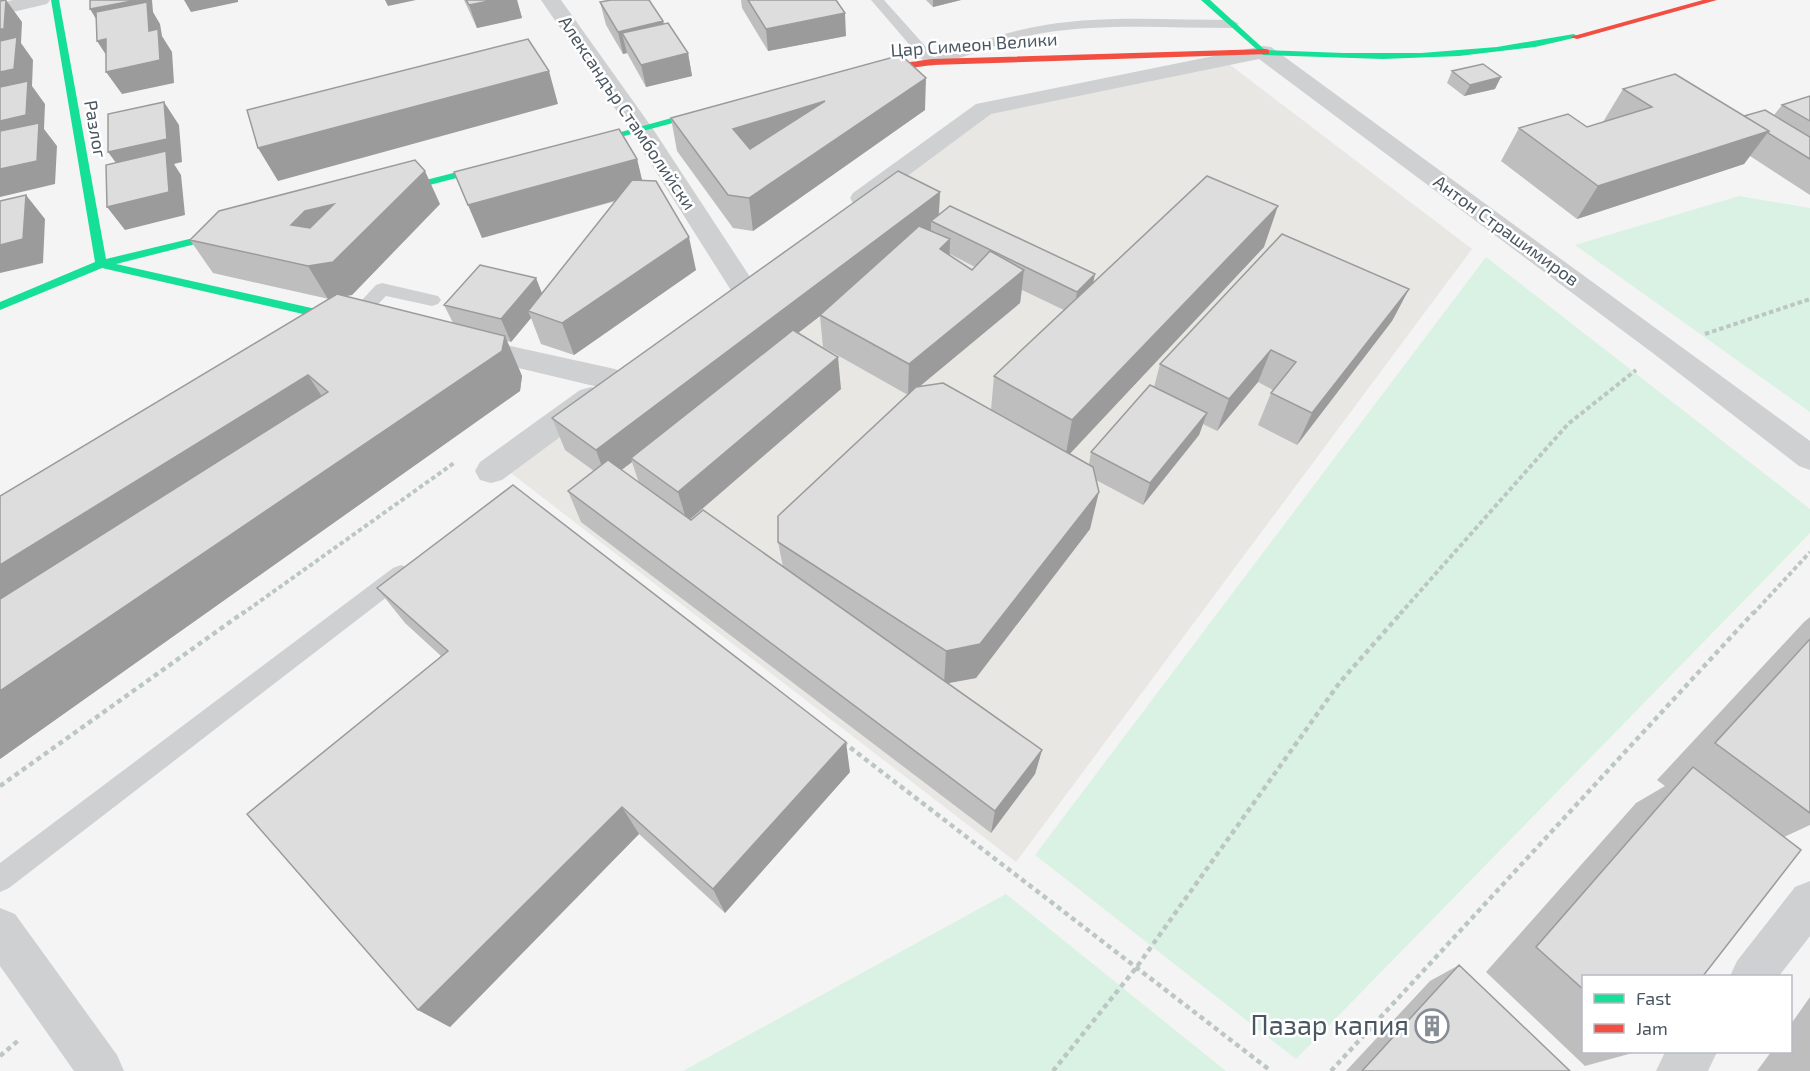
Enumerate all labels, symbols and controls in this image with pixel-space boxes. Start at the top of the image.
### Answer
street label: Александър Стамболийски [555,11,701,214]
street label: Цар Симеон Велики [890,27,1058,61]
street label: Разлог [80,98,112,159]
street label: Антон Страшимиров [1430,170,1584,290]
legend [1582,975,1792,1053]
text: Fast [1636,987,1671,1009]
place label: Пазар капия [1251,1008,1409,1041]
building icon: Пазар капия [1414,1008,1450,1044]
text: Jam [1636,1017,1668,1039]

